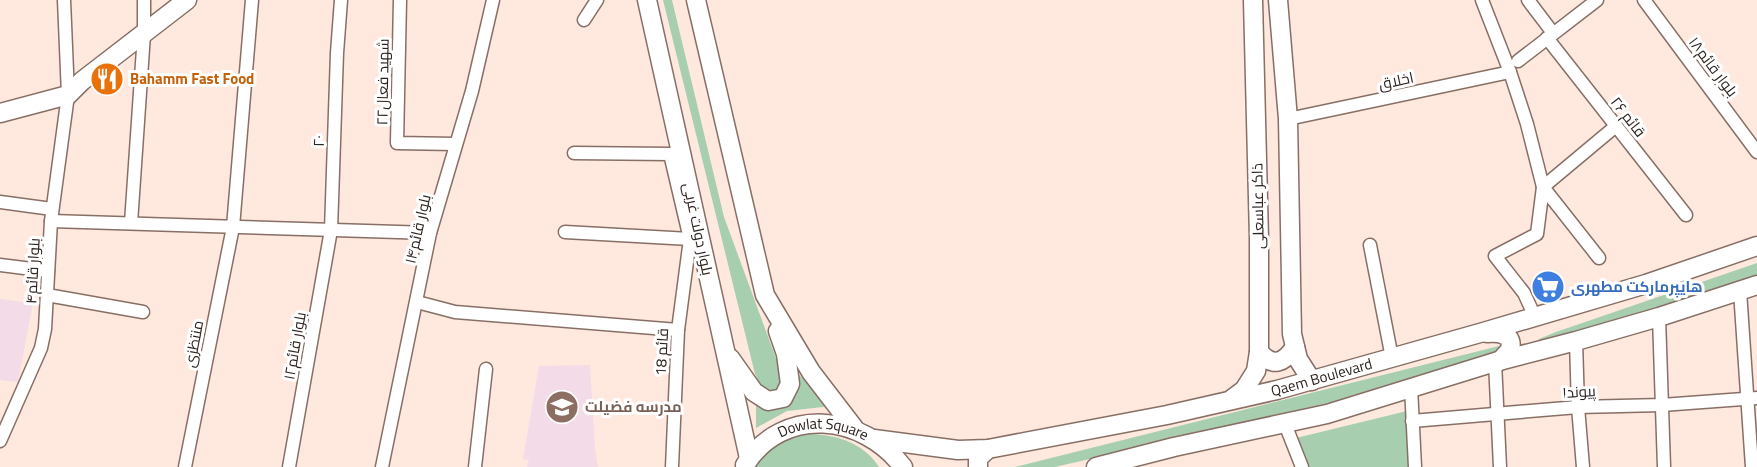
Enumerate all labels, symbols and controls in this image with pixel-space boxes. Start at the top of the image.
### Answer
street label: بلوار قائم۱۸ [1683,32,1744,102]
street label: شهید فعال۲۲ [370,38,395,126]
restaurant icon: Bahamm Fast Food [89,61,125,97]
street label: اخلاق [1376,66,1416,95]
place label: Bahamm Fast Food [130,67,254,90]
street label: قائم ۲۶ [1605,92,1652,142]
street label: ۲۰ [307,135,330,147]
street label: ذاکر عباسعلی [1245,163,1270,249]
street label: بلوار دولت غربی [677,180,720,277]
street label: بلوار قائم۱۴ [398,192,437,266]
street label: بلوار قائم۴ [19,237,46,305]
supermarket icon: هایپرمارکت مطهری [1530,269,1566,305]
place label: هایپرمارکت مطهری [1571,275,1703,298]
street label: بلوار قائم۱۲ [277,310,312,382]
street label: منتظزی [178,318,209,369]
street label: 18 قائم [649,328,674,376]
street label: Qaem Boulevard [1269,352,1375,402]
street label: پیوند۱ [1562,379,1596,404]
school or university icon: مدرسه فضیلت [544,389,580,425]
place label: مدرسه فضیلت [585,395,682,418]
street label: Dowlat Square [774,411,873,446]

